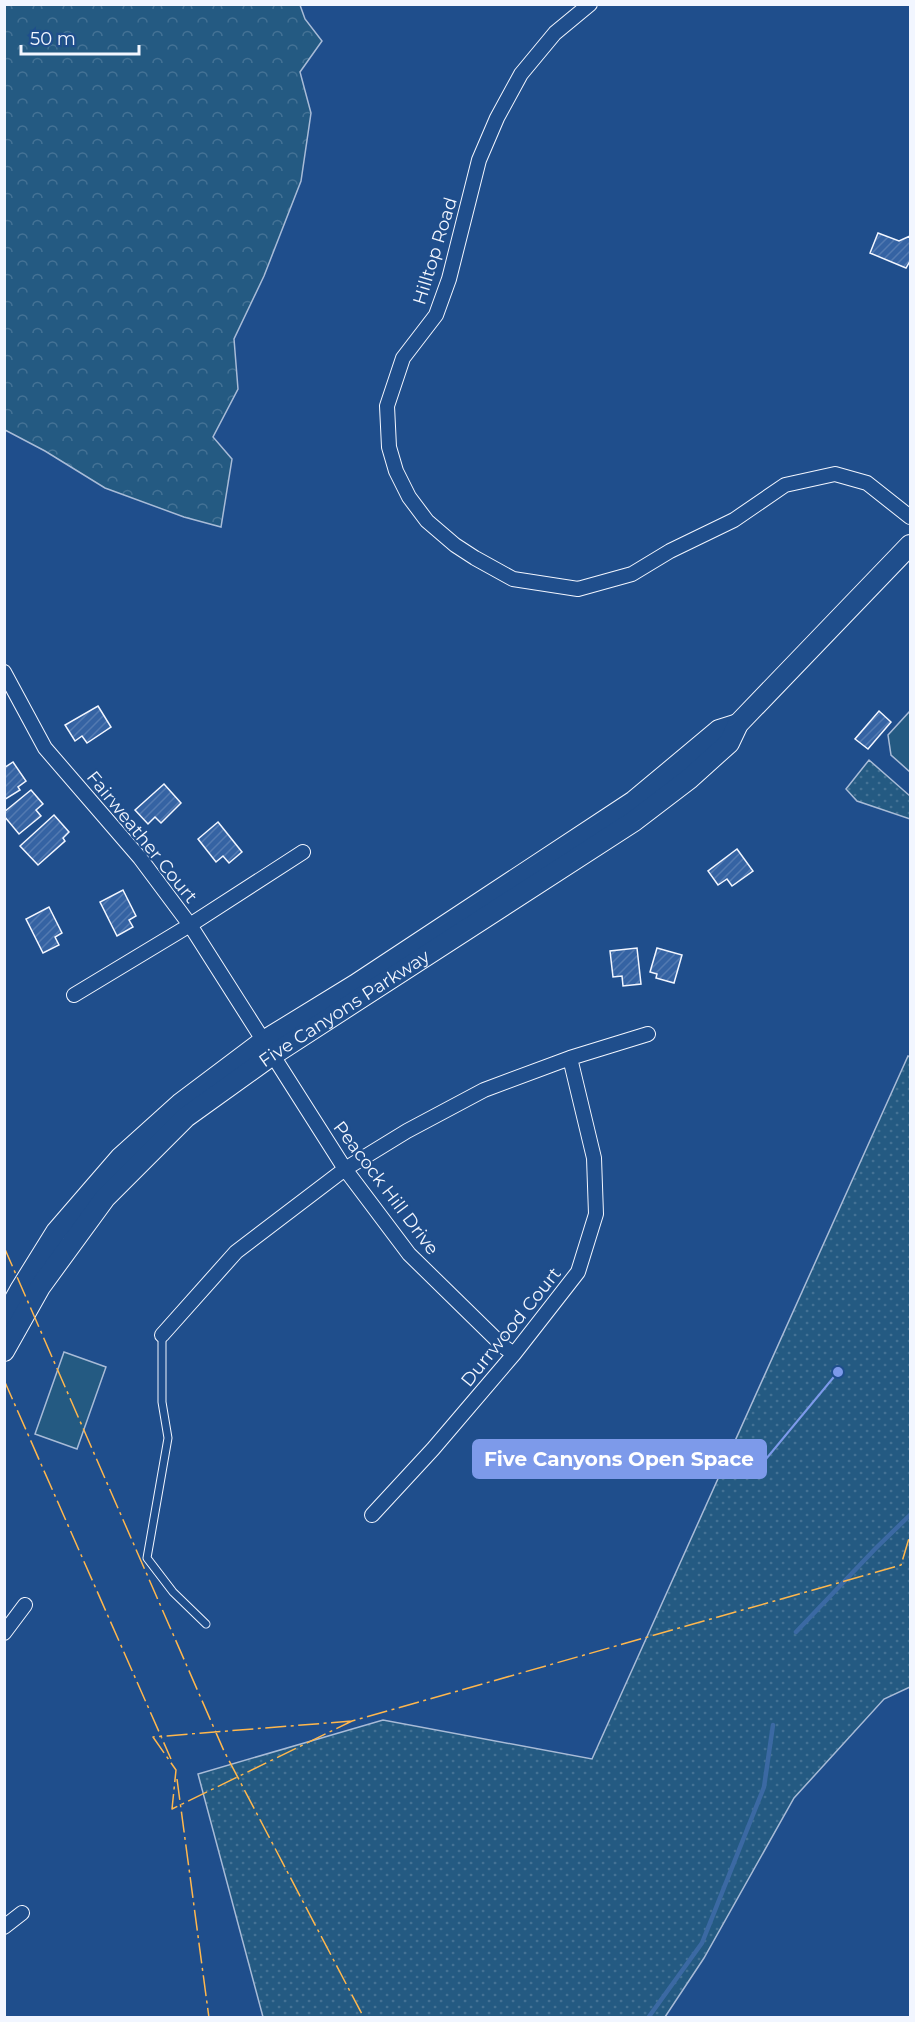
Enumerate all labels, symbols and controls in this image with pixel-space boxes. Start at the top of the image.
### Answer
scale bar [21,18,140,56]
text: 50 m [30,28,76,50]
street label: Hilltop Road [408,195,462,307]
street label: Fairweather Court [82,767,202,907]
street label: Five Canyons Parkway [255,945,434,1072]
street label: Peacock Hill Drive [329,1117,444,1259]
street label: Durrwood Court [456,1263,566,1391]
callout: Five Canyons Open Space [473,1440,766,1478]
text: Five Canyons Open Space [484,1447,754,1471]

